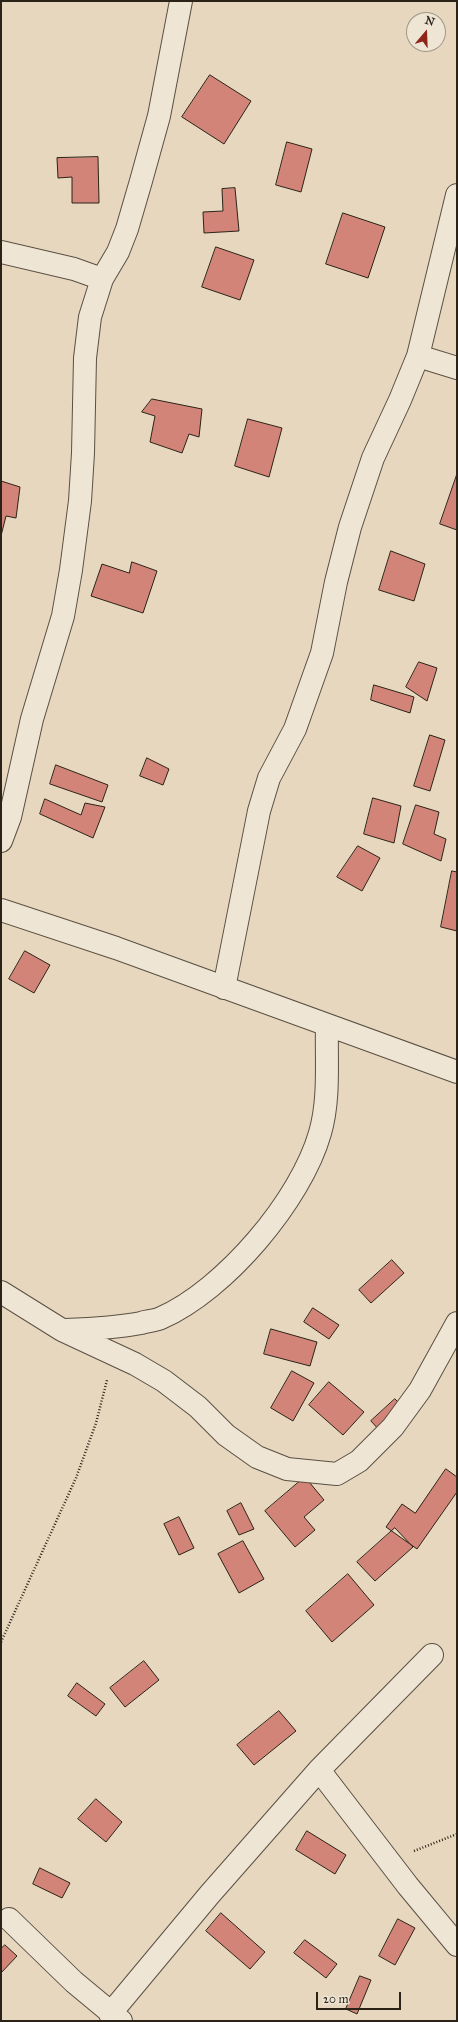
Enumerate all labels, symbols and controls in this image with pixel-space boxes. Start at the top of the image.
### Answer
north arrow [406,12,446,52]
text: N [423,13,436,29]
scale bar [318,1984,403,2010]
text: 20 m [323,1992,349,2006]

